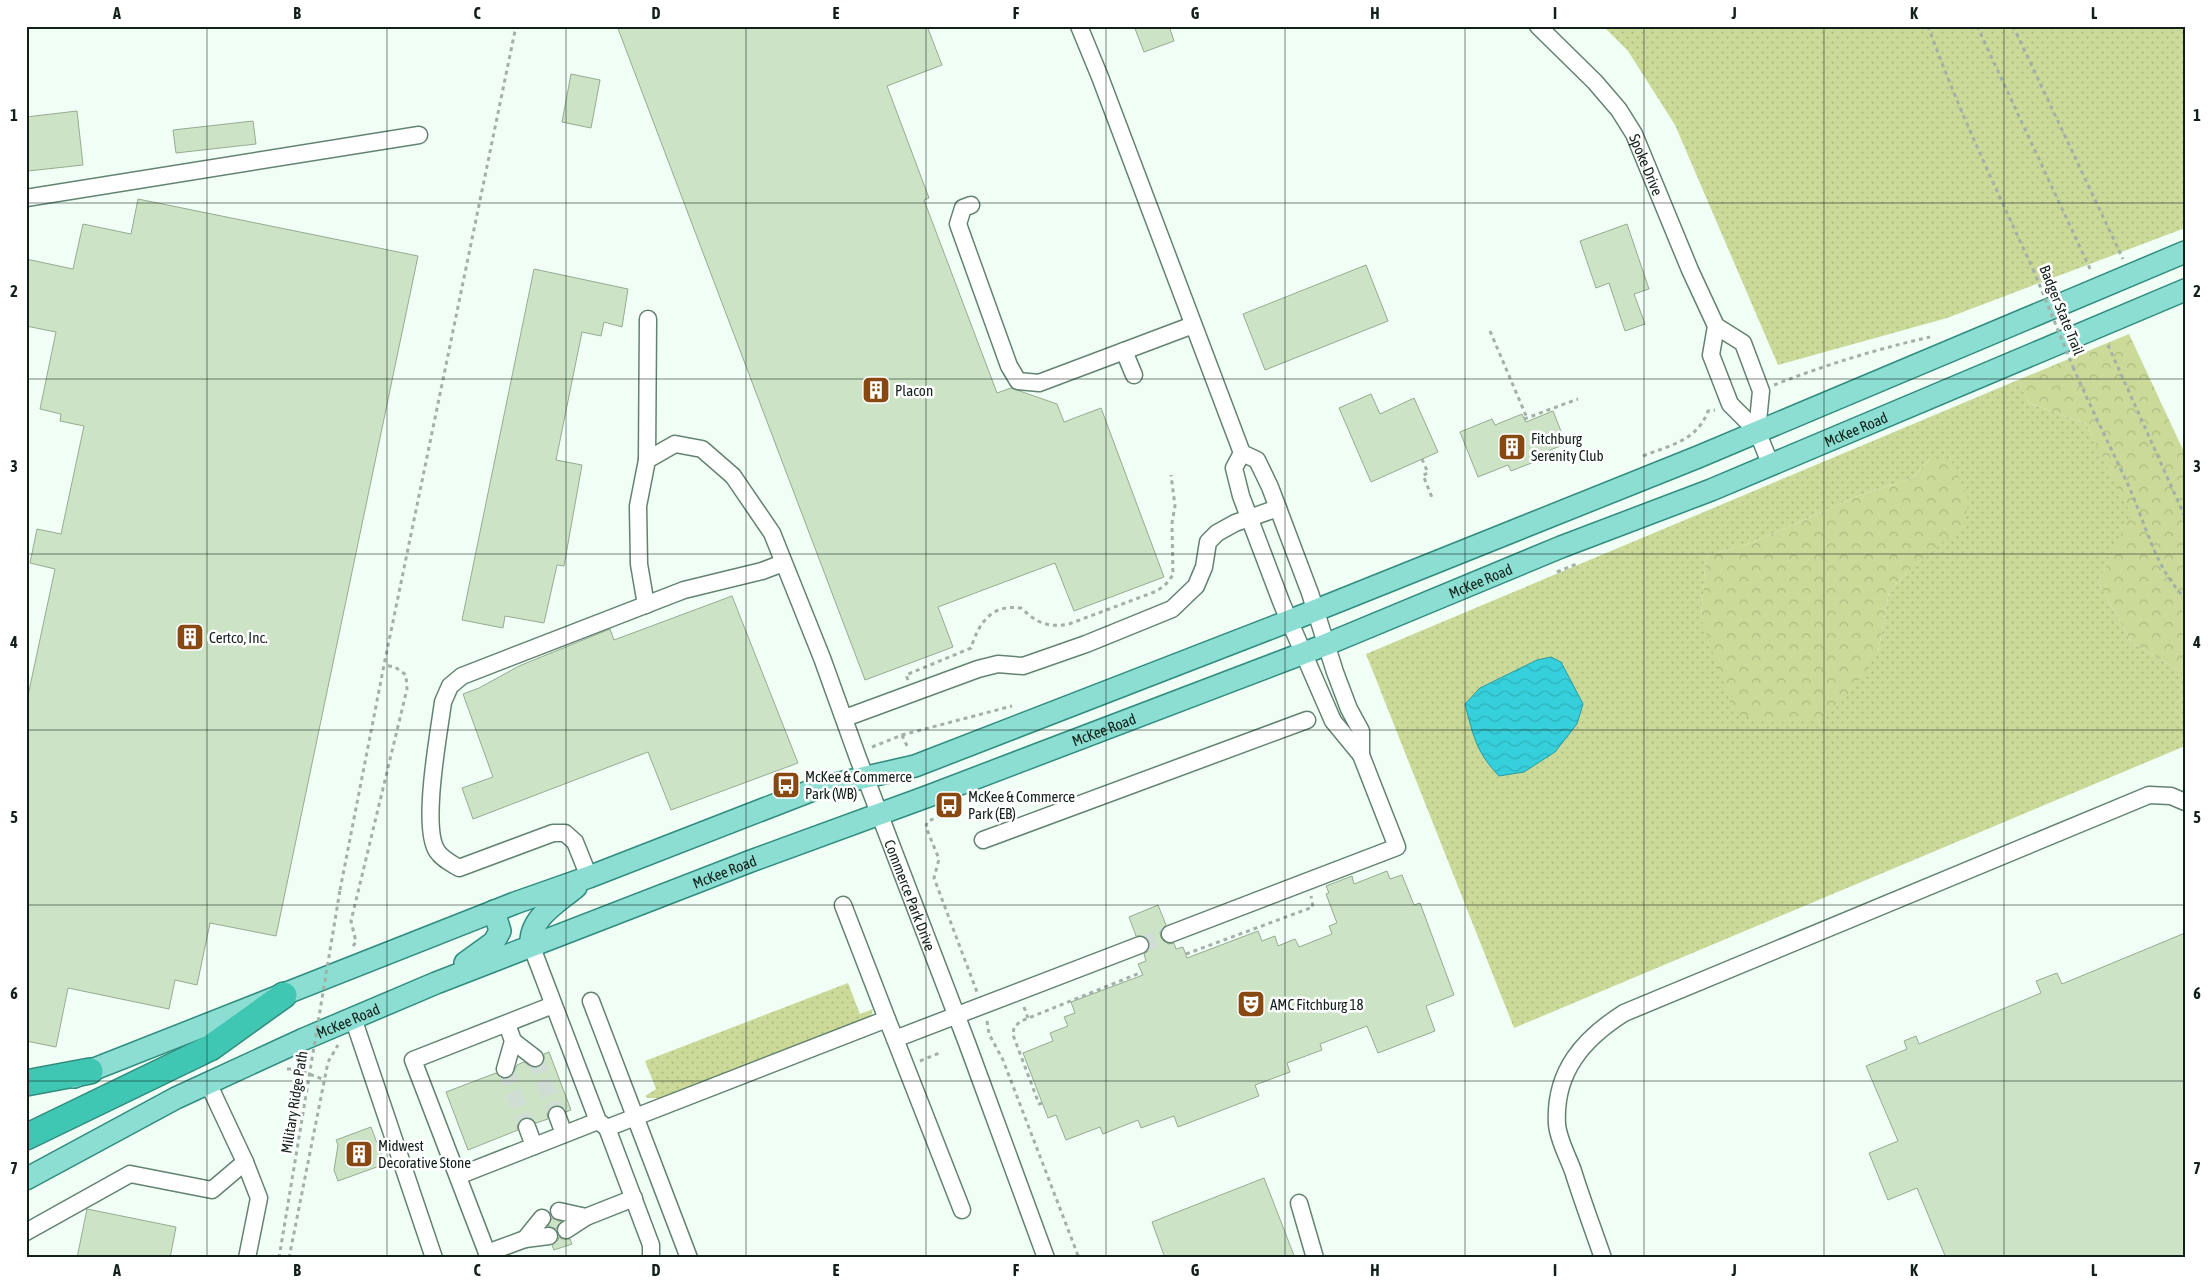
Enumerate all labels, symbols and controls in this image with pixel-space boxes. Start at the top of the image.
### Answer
text: A [112,4,121,22]
text: B [293,4,301,22]
text: C [473,4,481,22]
text: D [652,4,661,22]
text: E [833,4,840,22]
text: F [1013,4,1020,22]
text: G [1191,4,1200,22]
text: H [1370,4,1380,22]
text: I [1553,4,1557,22]
text: J [1730,4,1737,22]
text: K [1910,4,1918,22]
text: L [2091,4,2098,22]
text: 1 [10,106,18,124]
text: 1 [2193,106,2201,124]
street label: Spoke Drive [1626,131,1667,198]
street label: Badger State Trail [2036,263,2088,357]
text: 2 [10,282,18,300]
text: 2 [2193,282,2201,300]
building icon: Placon [861,375,891,405]
place label: Placon [895,382,933,399]
street label: McKee Road [1822,408,1890,450]
place label: Fitchburg Serenity Club [1531,430,1604,464]
building icon: Fitchburg Serenity Club [1497,432,1527,462]
text: 3 [10,457,18,475]
text: 3 [2193,457,2201,475]
street label: McKee Road [1446,560,1514,601]
building icon: Certco, Inc. [175,622,205,652]
place label: Certco, Inc. [209,629,268,646]
text: 4 [9,633,18,651]
text: 4 [2192,633,2201,651]
street label: McKee Road [1069,709,1138,749]
place label: McKee & Commerce Park (WB) [805,768,912,802]
bus stop icon: McKee & Commerce Park (WB) [771,770,801,800]
place label: McKee & Commerce Park (EB) [968,788,1075,822]
bus stop icon: McKee & Commerce Park (EB) [934,790,964,820]
text: 5 [10,808,18,826]
text: 5 [2193,808,2201,826]
street label: Commerce Park Drive [882,837,939,953]
street label: McKee Road [690,851,759,891]
text: 6 [10,984,18,1002]
text: 6 [2193,984,2201,1002]
theatre icon: AMC Fitchburg 18 [1236,989,1266,1019]
place label: AMC Fitchburg 18 [1270,996,1364,1013]
street label: McKee Road [314,1000,382,1041]
street label: Military Ridge Path [278,1050,310,1154]
place label: Midwest Decorative Stone [378,1137,471,1171]
building icon: Midwest Decorative Stone [344,1139,374,1169]
text: 7 [10,1159,18,1177]
text: 7 [2193,1159,2201,1177]
text: A [112,1261,121,1279]
text: B [293,1261,301,1279]
text: C [473,1261,481,1279]
text: D [652,1261,661,1279]
text: E [833,1261,840,1279]
text: F [1013,1261,1020,1279]
text: G [1191,1261,1200,1279]
text: H [1370,1261,1380,1279]
text: I [1553,1261,1557,1279]
text: J [1730,1261,1737,1279]
text: K [1910,1261,1918,1279]
text: L [2091,1261,2098,1279]

